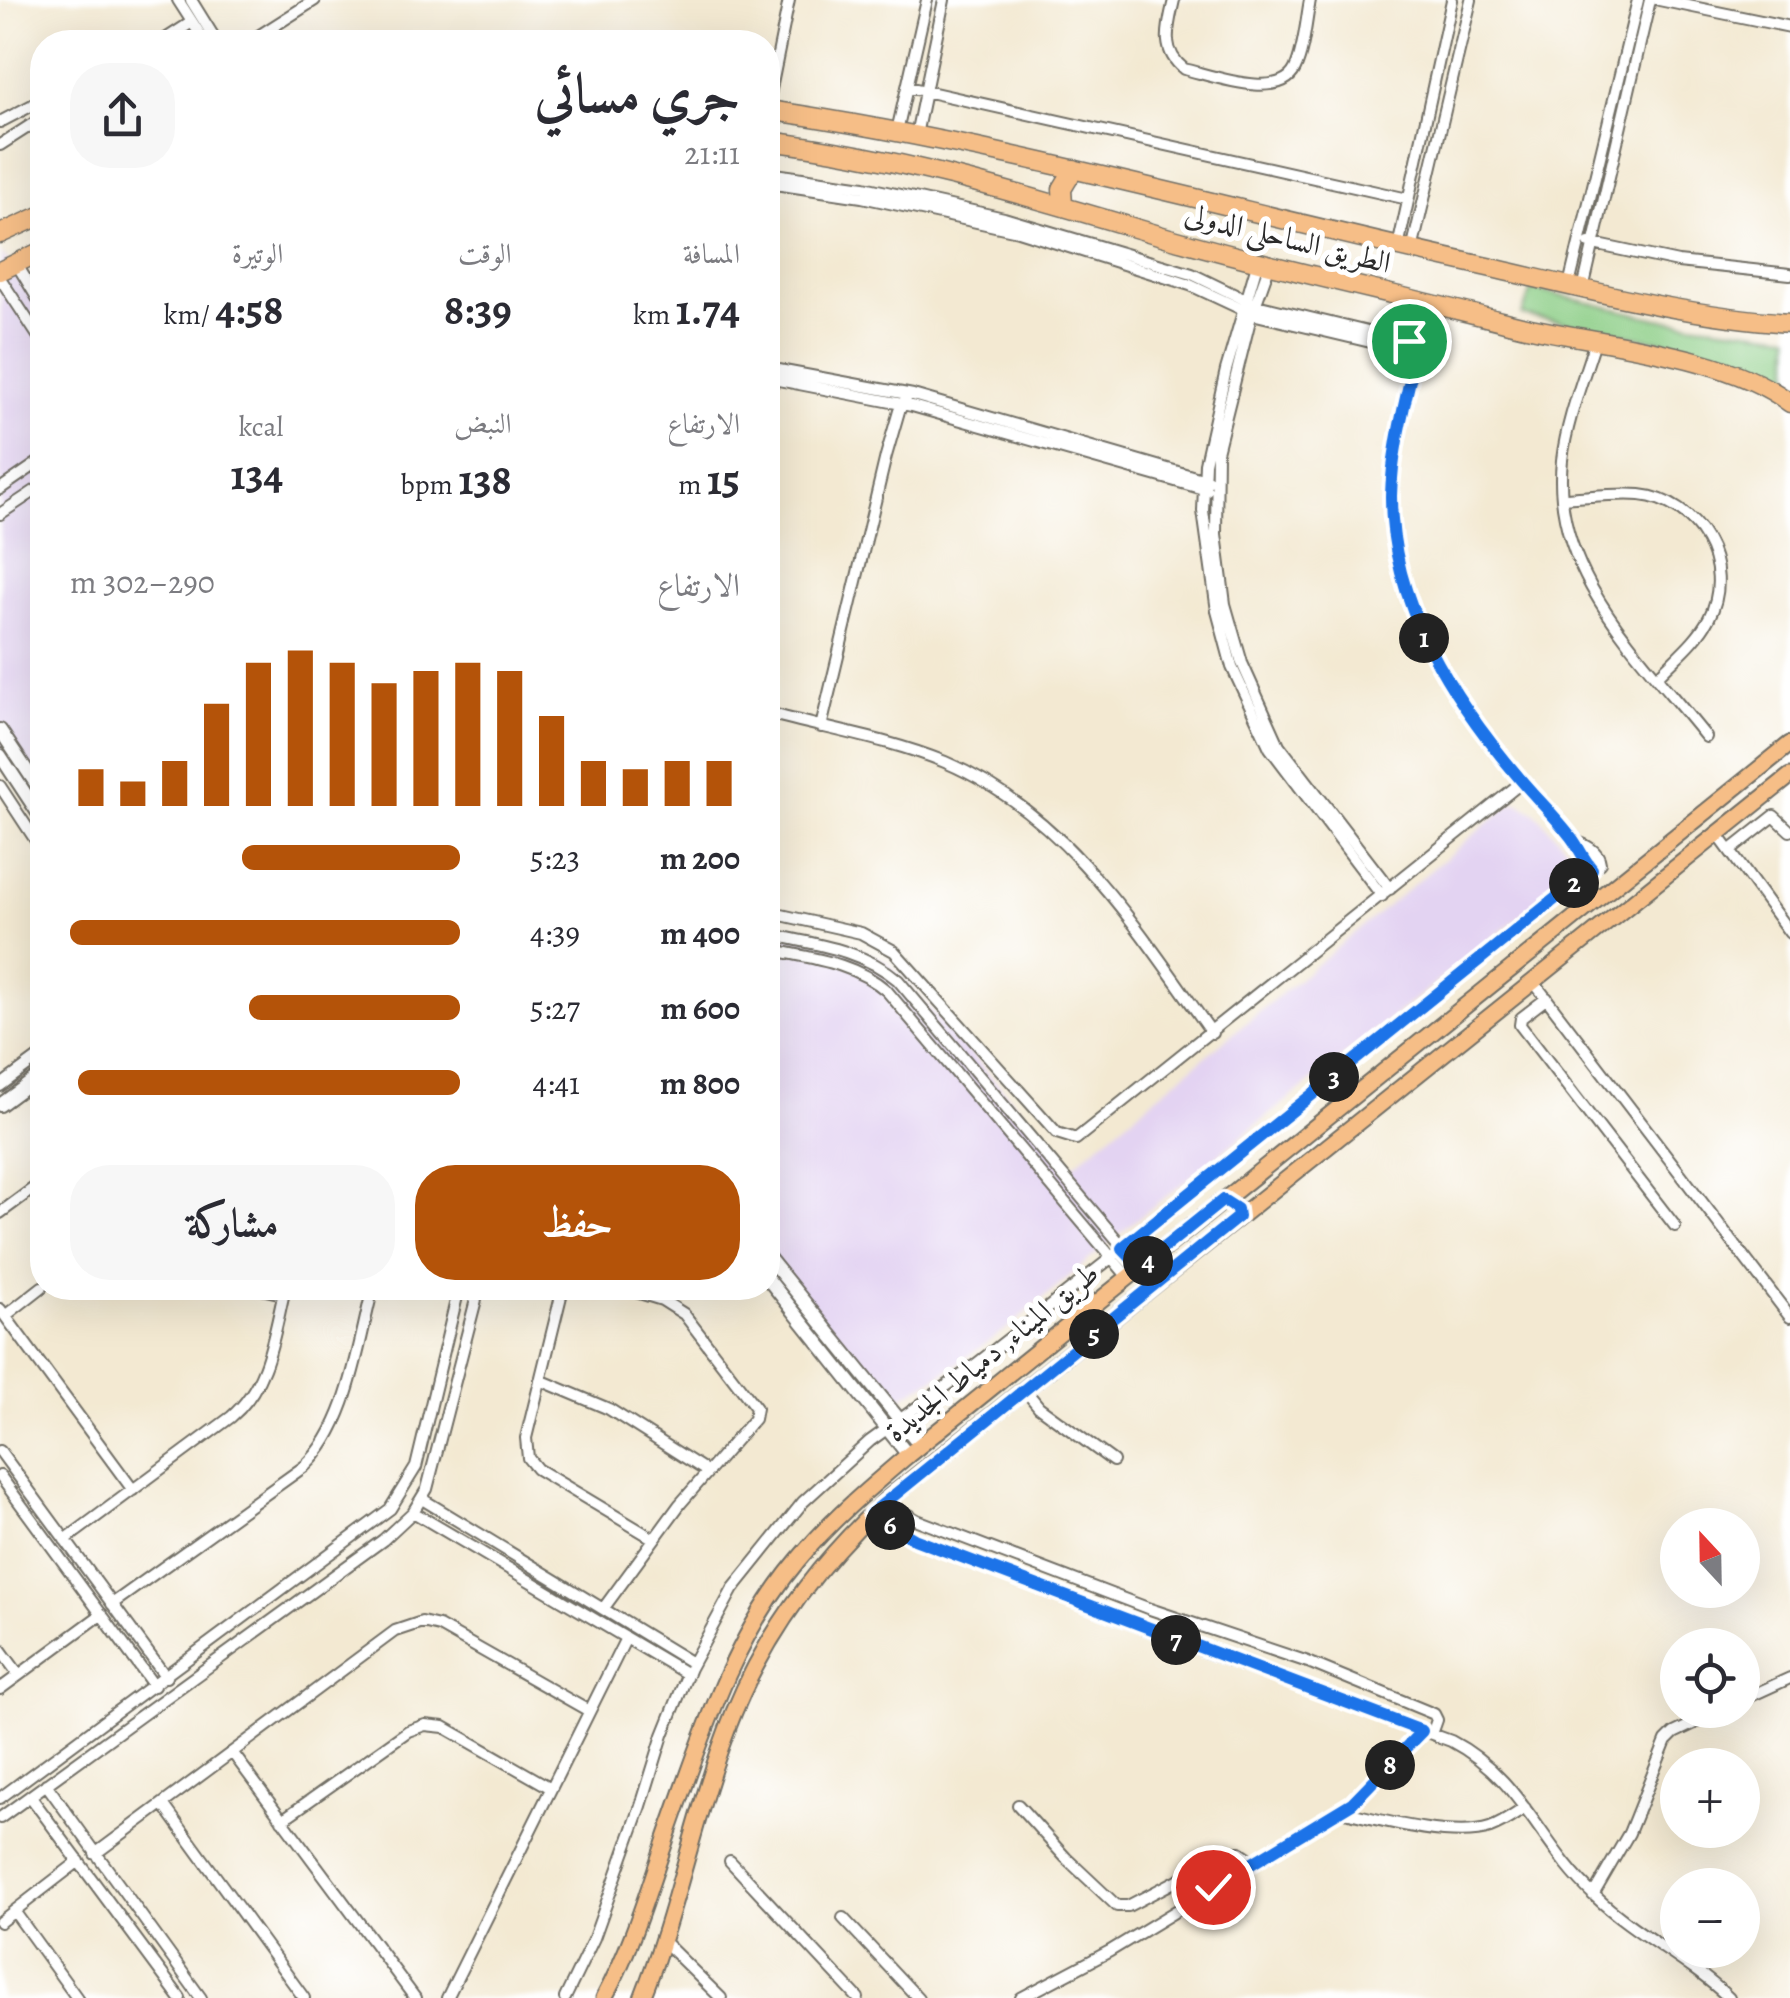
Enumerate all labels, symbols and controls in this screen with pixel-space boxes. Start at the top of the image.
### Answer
text: جري مسائي [535,56,740,131]
button: share [70,63,175,168]
text: 21:11 [684,131,740,175]
street label: الطريق الساحلى الدولى [1180,193,1395,285]
text: الوتيرة [232,235,283,273]
text: الوقت [458,235,512,273]
text: المسافة [683,235,740,273]
text: 4:58 [216,281,283,338]
text: 8:39 [444,281,512,338]
text: 1.74 [676,281,740,338]
text: /km [164,296,216,334]
text: km [633,296,676,334]
pin [1367,299,1452,384]
icon: arrive [1382,314,1437,369]
text: النبض [454,405,512,443]
text: الارتفاع [667,405,740,443]
text: kcal [239,408,283,446]
text: 134 [231,446,283,503]
text: 138 [458,451,512,508]
text: 15 [707,451,740,508]
text: bpm [401,466,458,504]
text: m [678,466,707,504]
text: 290–302 m [70,560,215,604]
text: الارتفاع [657,563,740,607]
pin: 1 [1399,613,1449,663]
text: 1 [1419,619,1429,657]
text: 5:23 [530,836,580,880]
text: 200 m [660,836,740,880]
pin: 2 [1549,858,1599,908]
text: 2 [1567,864,1581,902]
text: 4:39 [530,911,580,955]
text: 400 m [660,911,740,955]
text: 5:27 [530,986,580,1030]
text: 600 m [660,986,740,1030]
pin: 3 [1309,1052,1359,1102]
text: 3 [1328,1058,1340,1096]
text: 4:41 [532,1061,580,1105]
text: 800 m [660,1061,740,1105]
button: مشاركة [70,1165,395,1280]
button: حفظ [415,1165,740,1280]
pin: 4 [1123,1236,1173,1286]
text: 4 [1141,1242,1155,1280]
street label: طريق الميناء, دمياط الجديدة [877,1253,1107,1451]
pin: 5 [1069,1309,1119,1359]
text: 5 [1088,1315,1100,1353]
pin: 6 [865,1500,915,1550]
text: 6 [883,1506,897,1544]
north arrow [1660,1508,1760,1608]
map controls [1660,1508,1760,1968]
pin: 7 [1151,1615,1201,1665]
text: 7 [1170,1621,1182,1659]
button: locate [1660,1628,1760,1728]
pin: 8 [1365,1740,1415,1790]
text: 8 [1383,1746,1397,1784]
button: + [1660,1748,1760,1848]
pin [1171,1845,1256,1930]
icon: check [1186,1860,1241,1915]
button: − [1660,1868,1760,1968]

